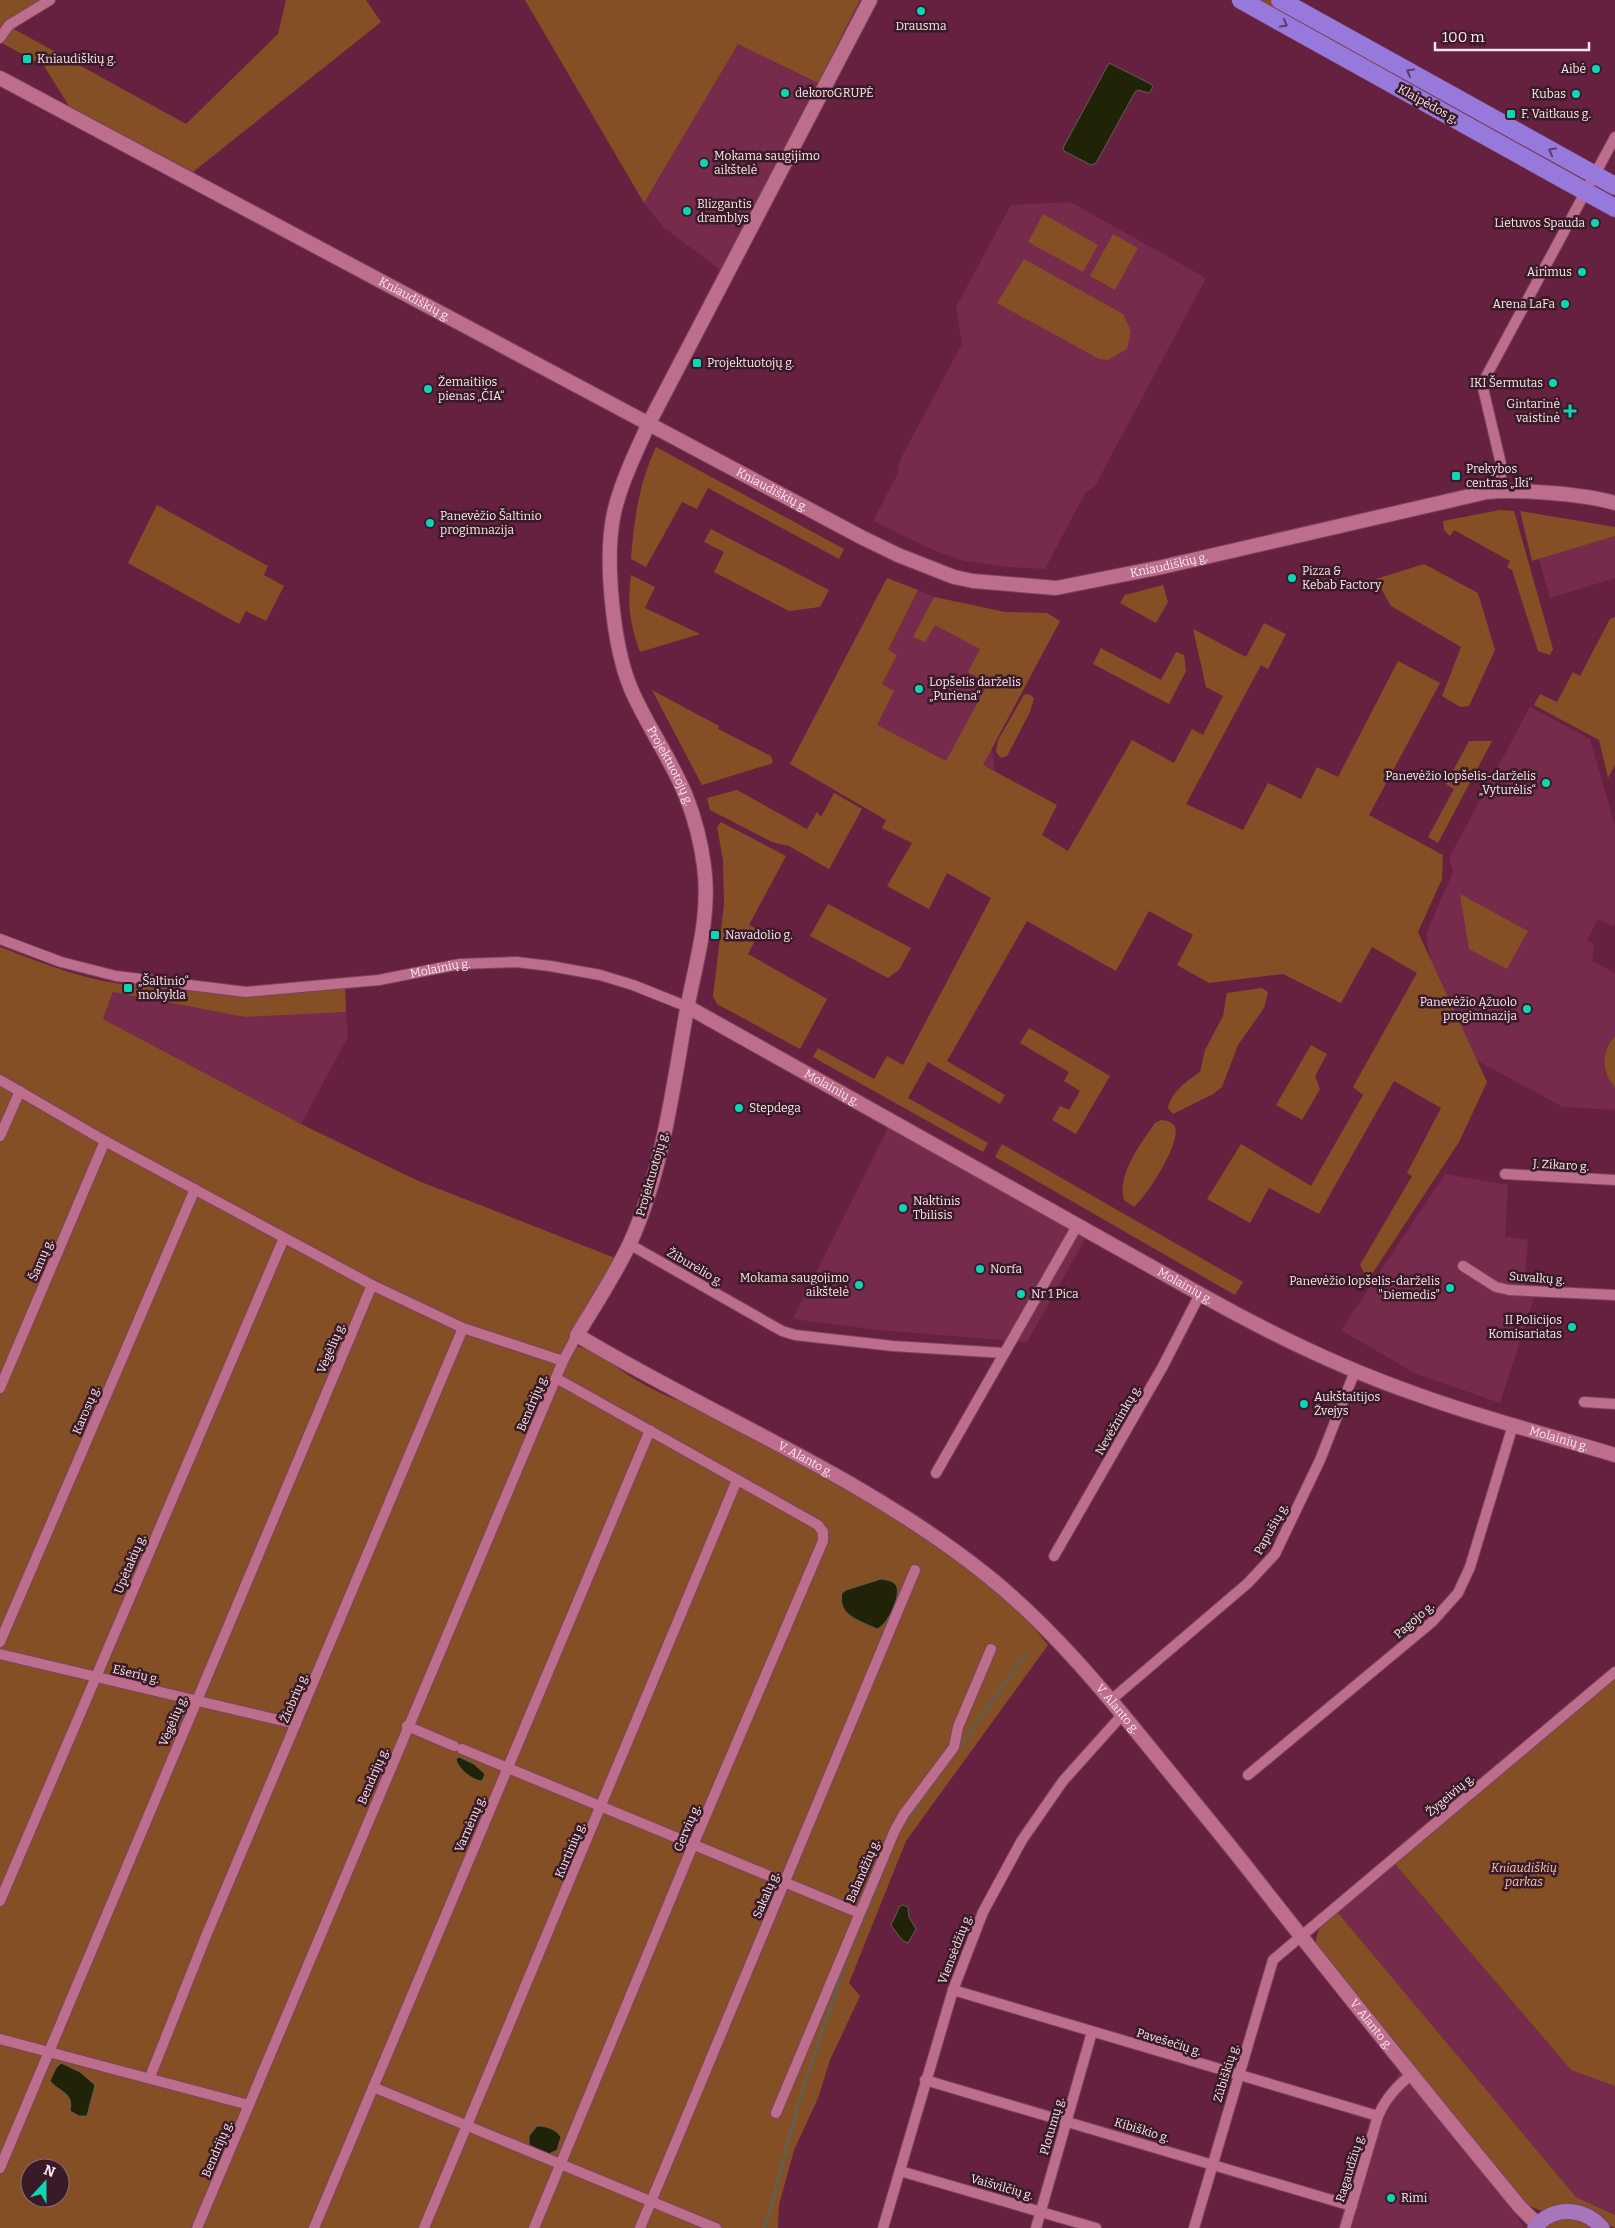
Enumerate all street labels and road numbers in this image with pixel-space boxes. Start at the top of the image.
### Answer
street label: Klaipėdos g. [1395,82,1461,126]
street label: Kniaudiškių g. [376,274,453,324]
street label: Kniaudiškių g. [734,465,810,514]
street label: Kniaudiškių g. [1129,550,1209,580]
street label: Projektuotojų g. [644,724,696,808]
street label: Molainių g. [409,957,471,981]
street label: Molainių g. [802,1067,862,1109]
street label: Projektuotojų g. [633,1130,671,1218]
street label: J. Zikaro g. [1531,1156,1590,1173]
street label: Šamų g. [25,1237,56,1283]
street label: Žiburėlio g. [664,1245,726,1289]
street label: Molainių g. [1155,1265,1215,1307]
street label: Suvalkų g. [1509,1269,1565,1287]
street label: Vėgėlių g. [314,1321,348,1375]
street label: Bendrijų g. [514,1373,550,1433]
street label: Nevėžninkų g. [1092,1382,1144,1458]
street label: Karosų g. [70,1384,102,1436]
street label: Molainių g. [1528,1423,1590,1454]
street label: V. Alanto g. [776,1438,836,1480]
street label: Papušių g. [1251,1501,1291,1557]
street label: Upėtakių g. [111,1532,149,1596]
street label: Pagojo g. [1391,1599,1437,1641]
street label: Ešerių g. [111,1662,161,1686]
street label: Žiobrių g. [277,1671,311,1725]
street label: V. Alanto g. [1093,1681,1143,1737]
street label: Vėgėlių g. [156,1694,190,1748]
street label: Bendrijų g. [355,1746,391,1806]
street label: Žygeivių g. [1423,1771,1477,1819]
street label: Varnėnų g. [452,1794,488,1854]
street label: Gervių g. [671,1802,703,1854]
street label: Kurtinių g. [552,1820,588,1880]
street label: Balandžių g. [843,1837,883,1905]
street label: Sakalų g. [750,1870,782,1920]
street label: Viensėdžių g. [935,1912,975,1986]
street label: V. Alanto g. [1347,1996,1396,2052]
street label: Pavešečių g. [1135,2026,1203,2058]
street label: Zūbiškių g. [1210,2042,1242,2104]
street label: Plotumų g. [1037,2095,1067,2157]
street label: Kibiškio g. [1113,2115,1171,2145]
street label: Bendrijų g. [199,2119,235,2179]
street label: Ragaudžių g. [1333,2132,1367,2204]
street label: Vaišvilčių g. [969,2171,1035,2203]

